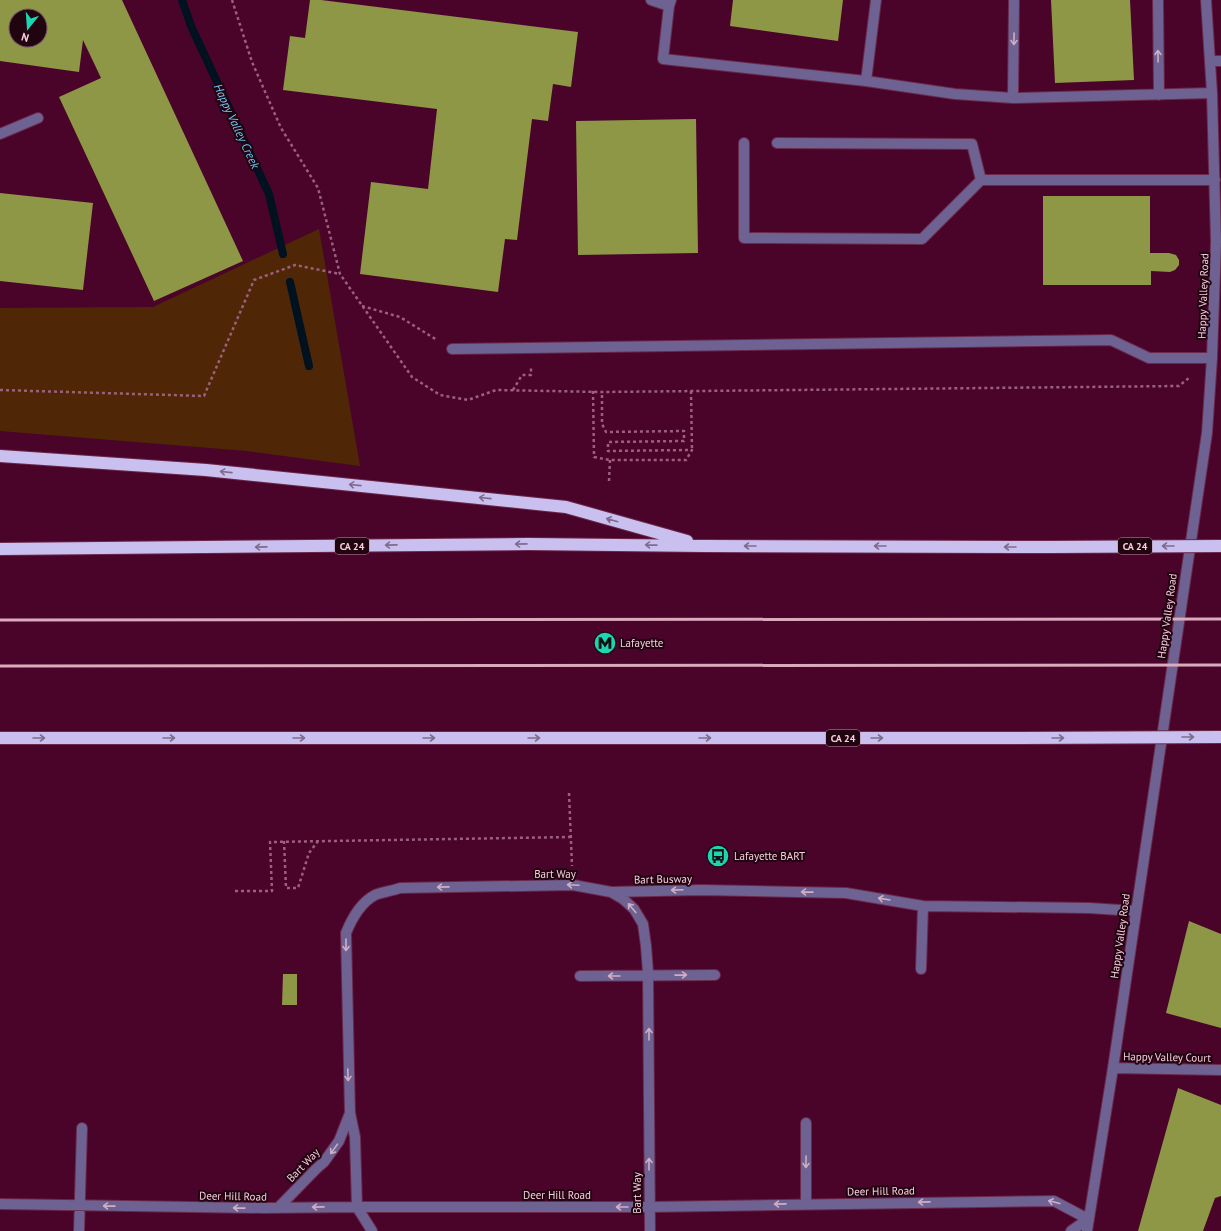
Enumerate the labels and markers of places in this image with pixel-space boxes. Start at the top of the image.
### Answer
metro station icon: Lafayette [592,630,618,656]
place label: Lafayette [620,636,664,650]
bus stop icon: Lafayette BART [705,843,731,869]
place label: Lafayette BART [734,849,805,863]

